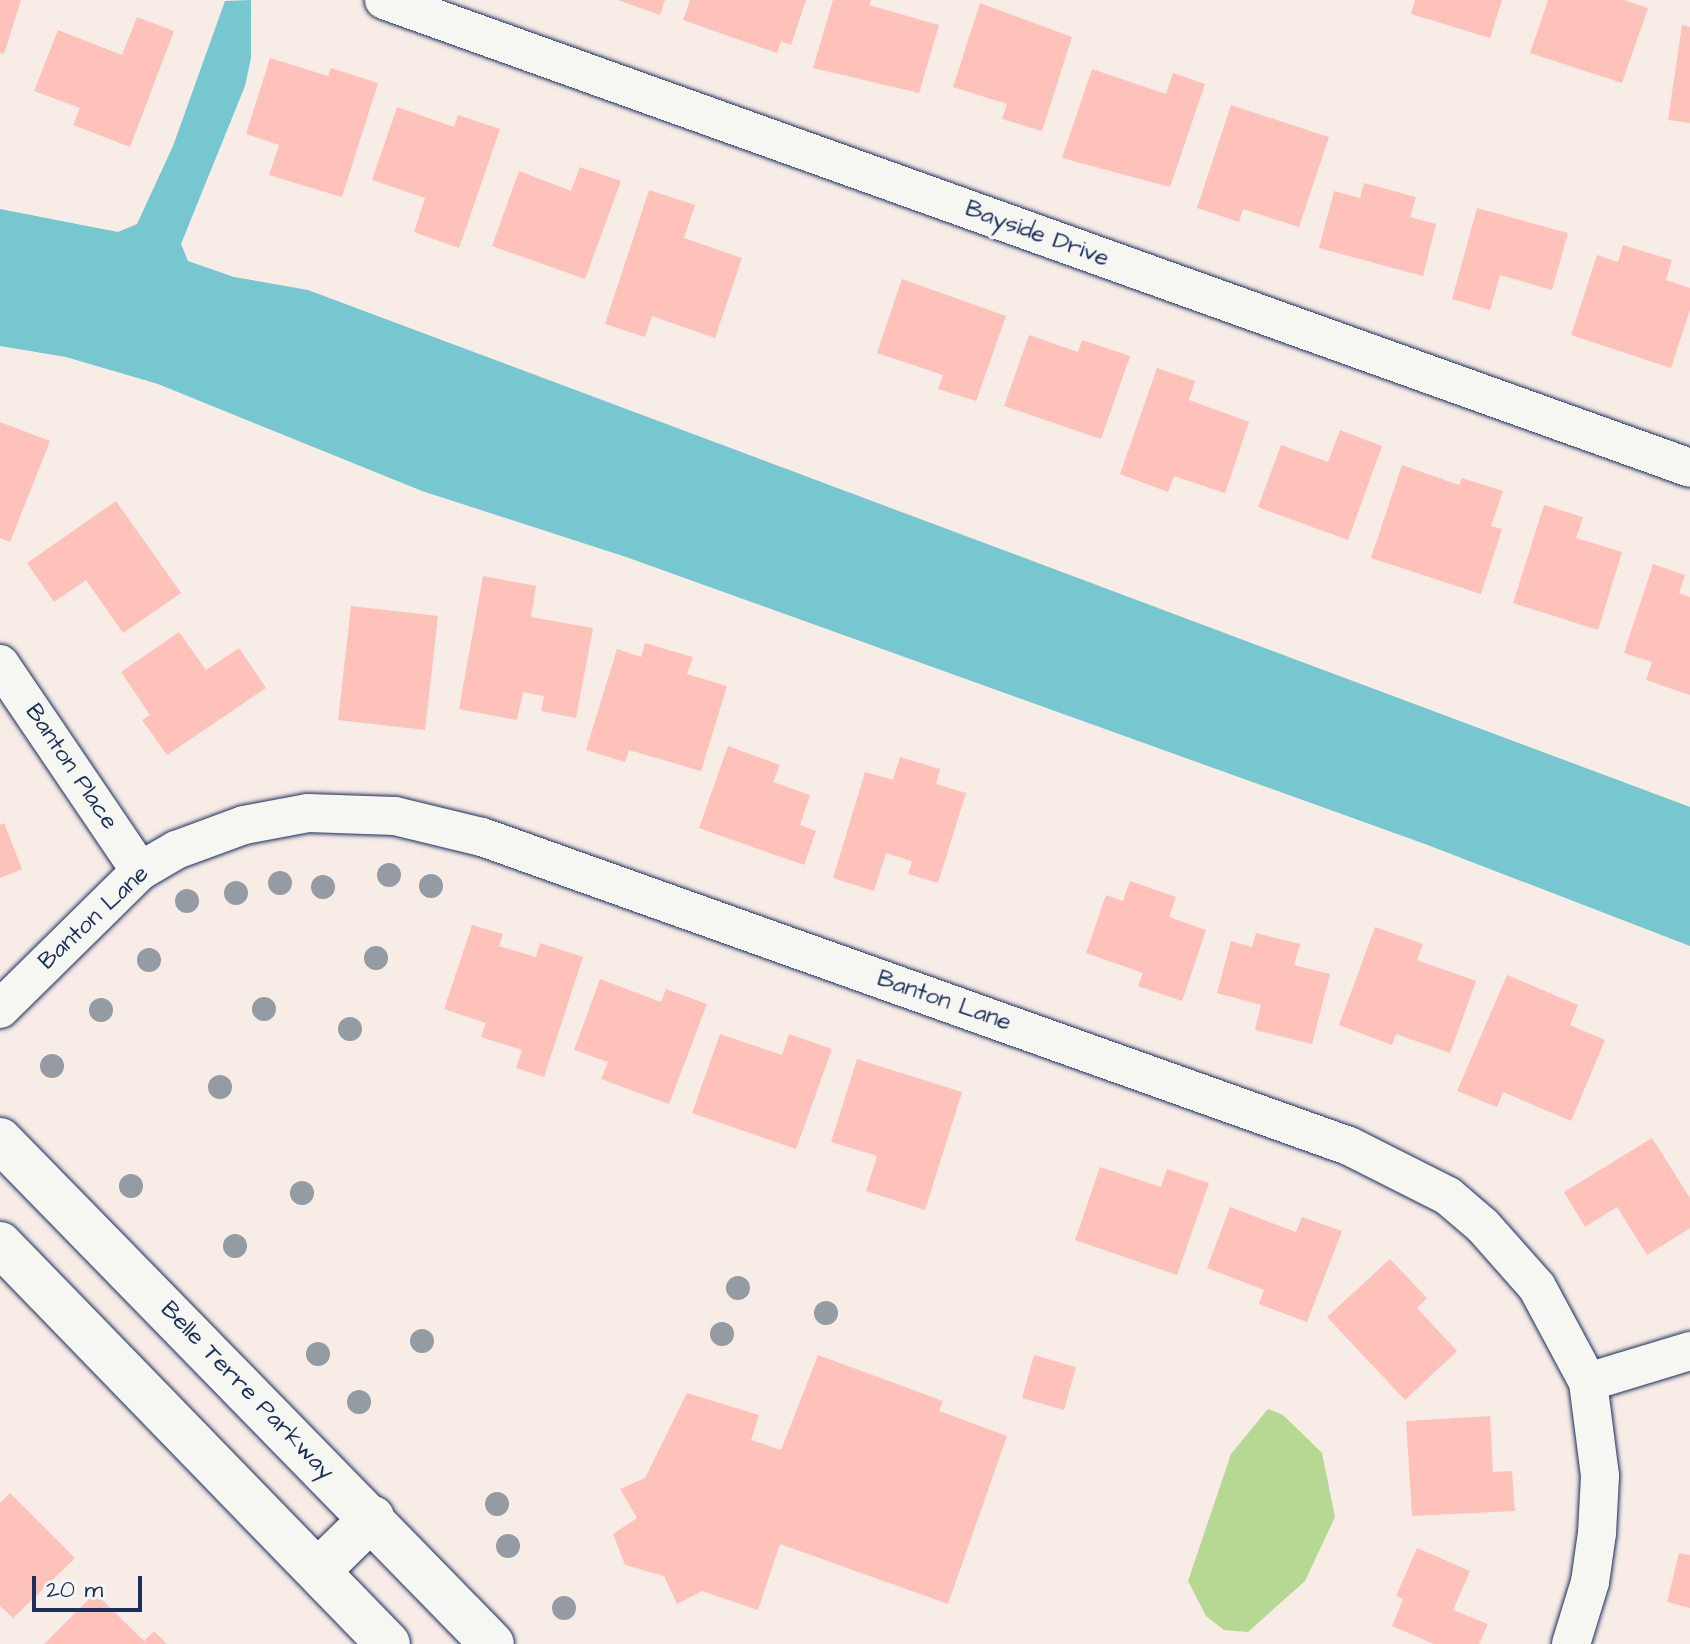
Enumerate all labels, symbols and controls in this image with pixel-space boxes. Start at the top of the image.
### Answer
street label: Bayside Drive [961,195,1113,273]
street label: Banton Place [18,699,124,835]
street label: Banton Lane [33,860,155,976]
street label: Banton Lane [873,965,1015,1037]
street label: Belle Terre Parkway [154,1296,340,1486]
scale bar [36,1560,146,1610]
text: 20 m [46,1573,103,1607]

